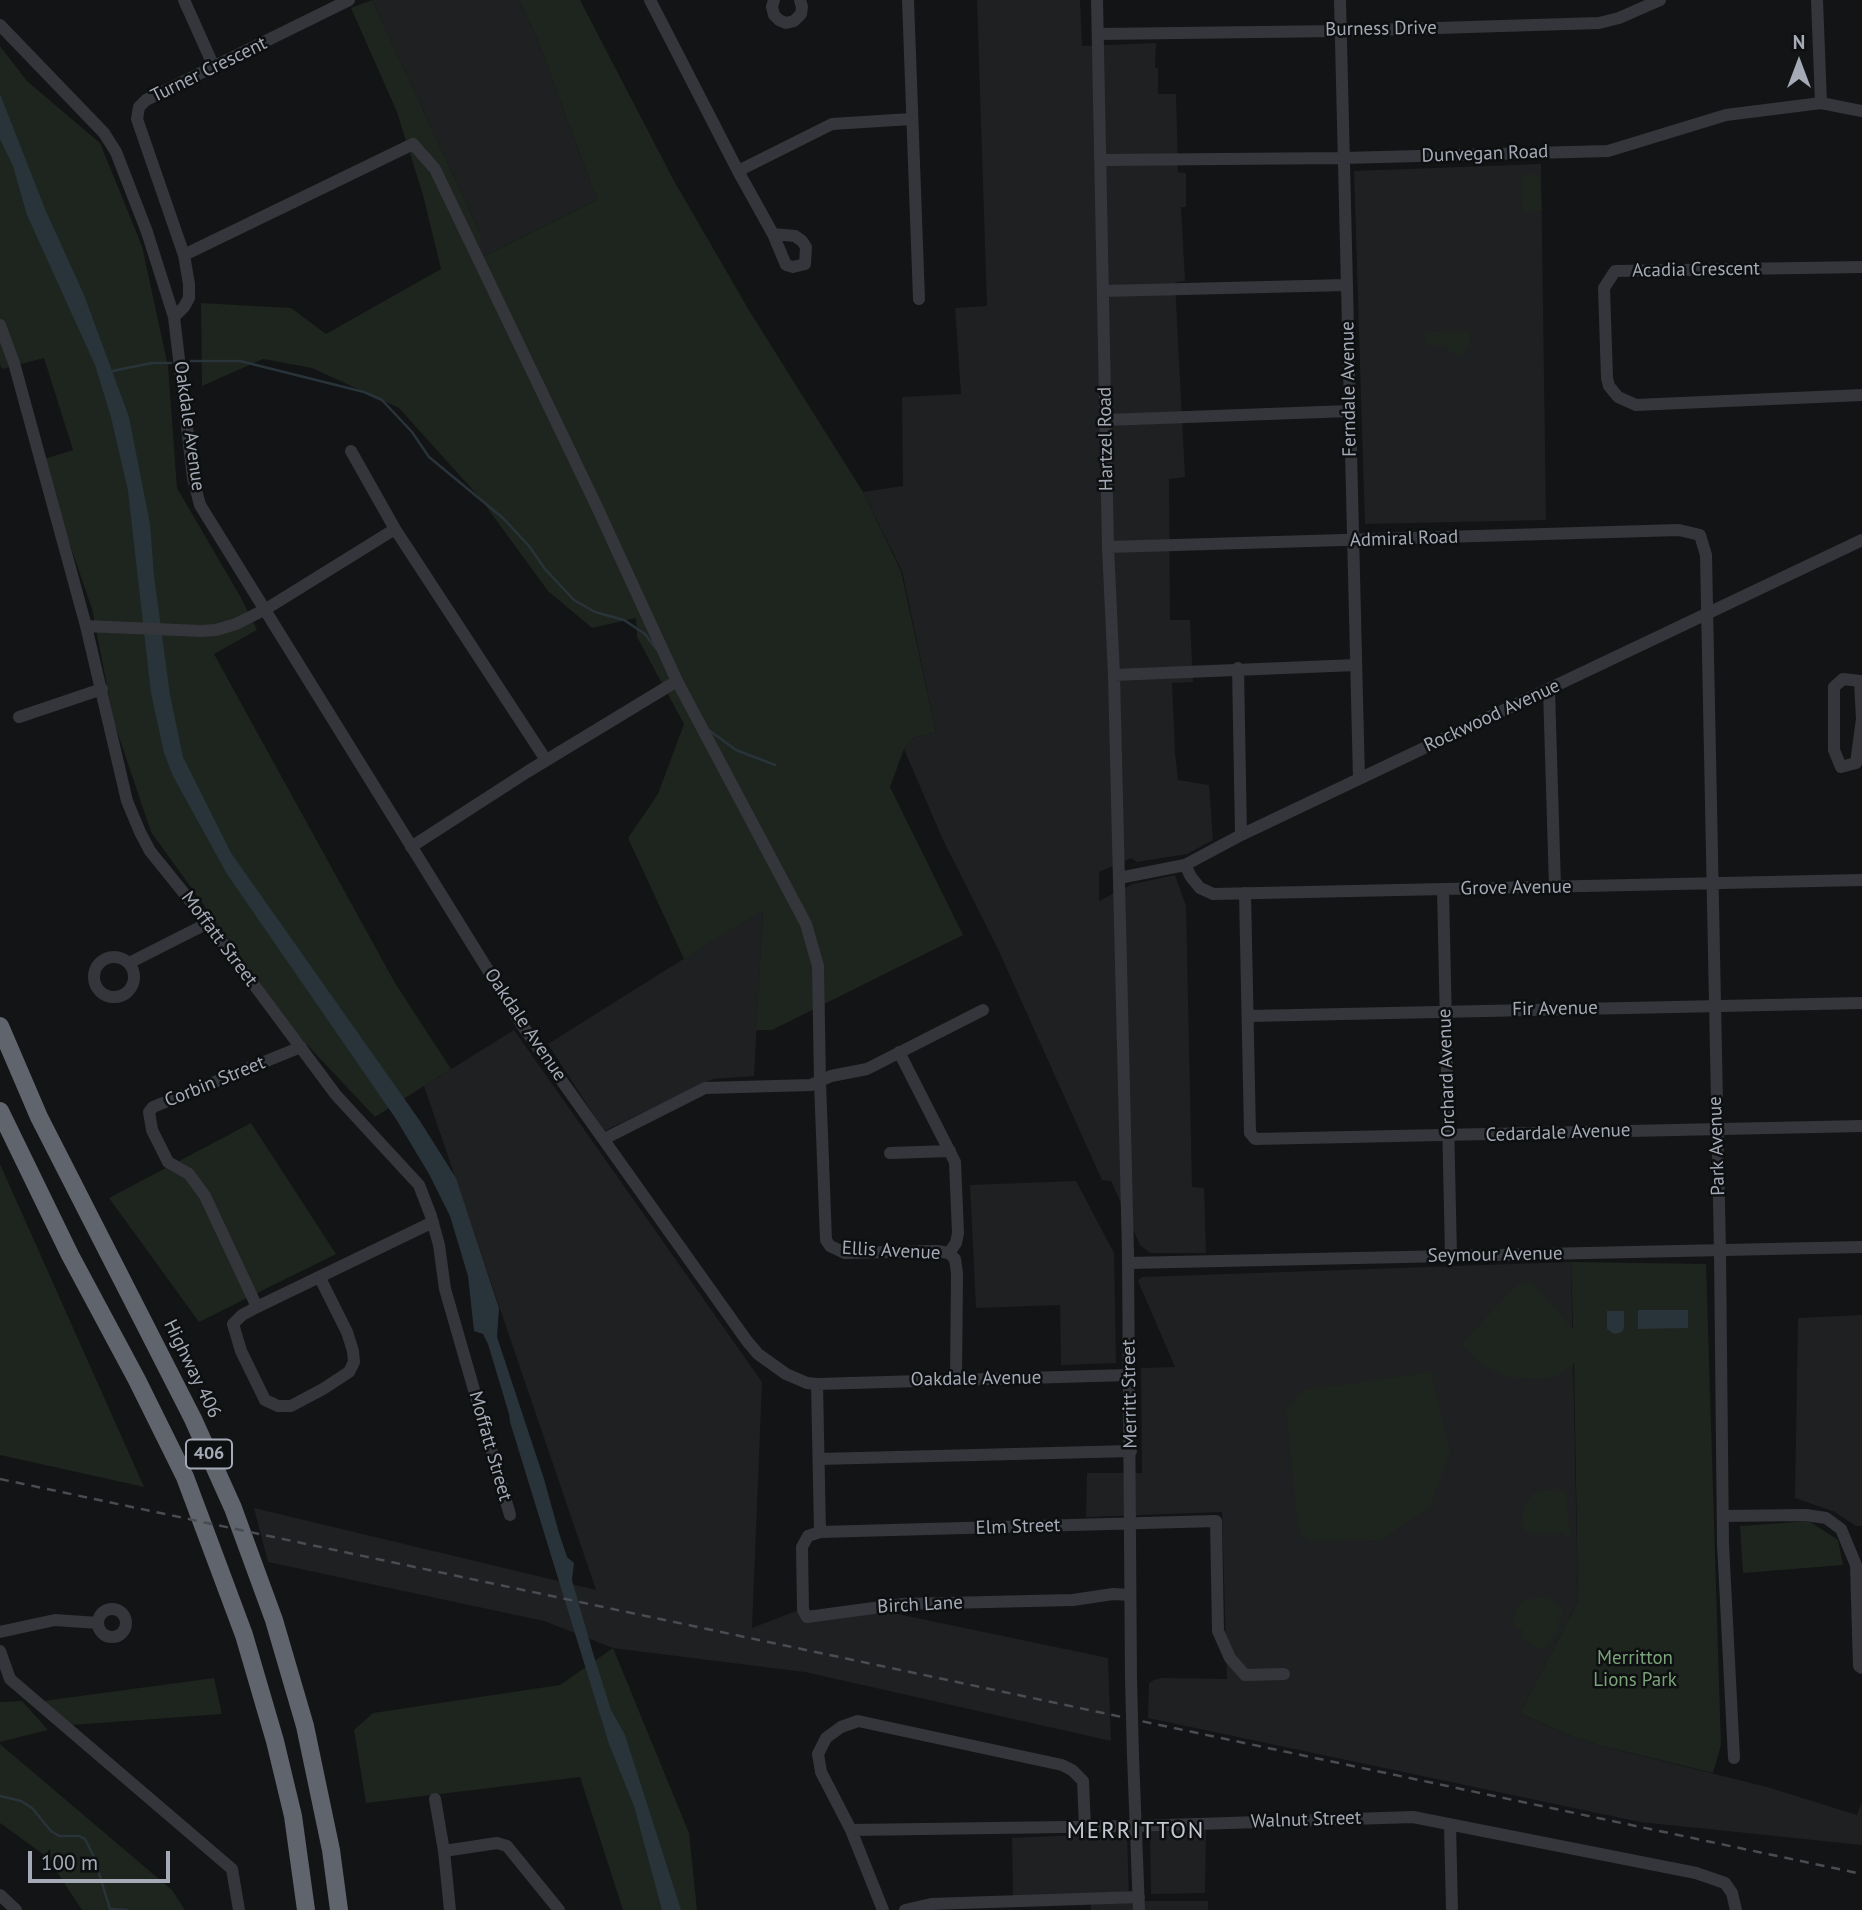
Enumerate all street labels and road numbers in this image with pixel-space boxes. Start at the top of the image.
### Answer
street label: Burness Drive [1325,17,1437,41]
street label: Turner Crescent [147,32,271,108]
street label: Dunvegan Road [1421,140,1549,168]
street label: Acadia Crescent [1632,257,1760,283]
street label: Ferndale Avenue [1336,321,1362,457]
street label: Oakdale Avenue [169,360,209,492]
street label: Hartzel Road [1094,387,1118,491]
street label: Admiral Road [1349,526,1459,552]
street label: Rockwood Avenue [1421,675,1563,757]
street label: Grove Avenue [1460,876,1572,900]
street label: Moffatt Street [176,887,262,991]
street label: Oakdale Avenue [479,964,571,1086]
street label: Fir Avenue [1512,997,1598,1021]
street label: Orchard Avenue [1433,1008,1461,1138]
street label: Corbin Street [162,1052,268,1112]
street label: Park Avenue [1704,1096,1730,1196]
street label: Cedardale Avenue [1485,1119,1631,1147]
street label: Ellis Avenue [841,1237,941,1265]
street label: Seymour Avenue [1427,1242,1563,1268]
street label: Highway 406 [158,1316,226,1422]
street label: Merritt Street [1118,1339,1142,1449]
street label: Oakdale Avenue [910,1366,1042,1392]
street label: Moffatt Street [463,1389,517,1503]
road number: 406 [186,1440,232,1469]
street label: Elm Street [975,1514,1061,1540]
street label: Birch Lane [877,1591,963,1619]
street label: Walnut Street [1250,1807,1362,1833]

